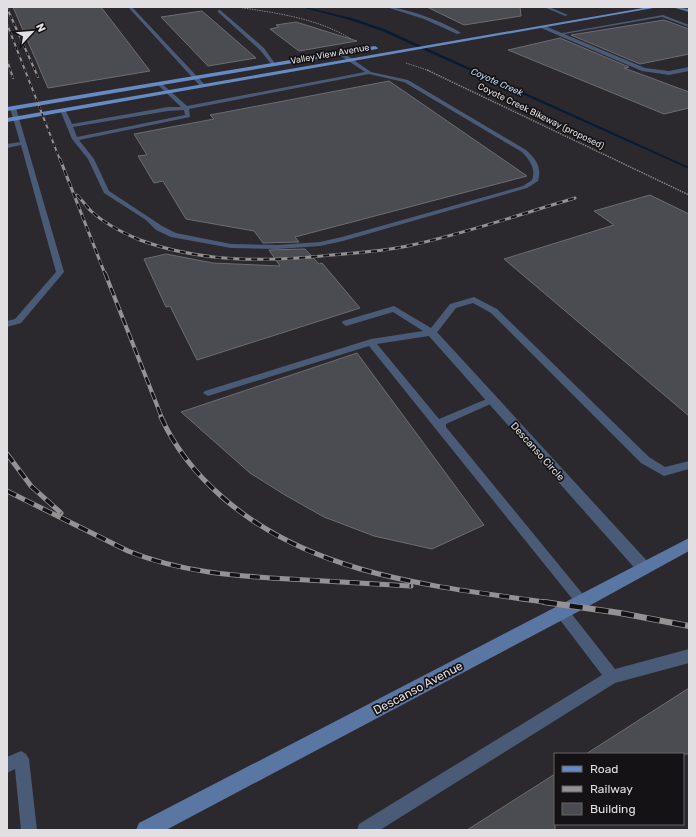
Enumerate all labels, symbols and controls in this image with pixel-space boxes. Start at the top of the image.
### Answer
north arrow [12,12,52,52]
text: N [33,21,48,34]
street label: Valley View Avenue [290,42,370,66]
water label: Coyote Creek [470,66,525,98]
street label: Coyote Creek Bikeway (proposed) [476,81,606,151]
street label: Descanso Circle [508,420,567,484]
street label: Descanso Avenue [371,658,465,717]
legend [554,753,684,825]
text: Road [590,762,618,776]
text: Railway [590,782,633,796]
text: Building [590,802,636,816]

